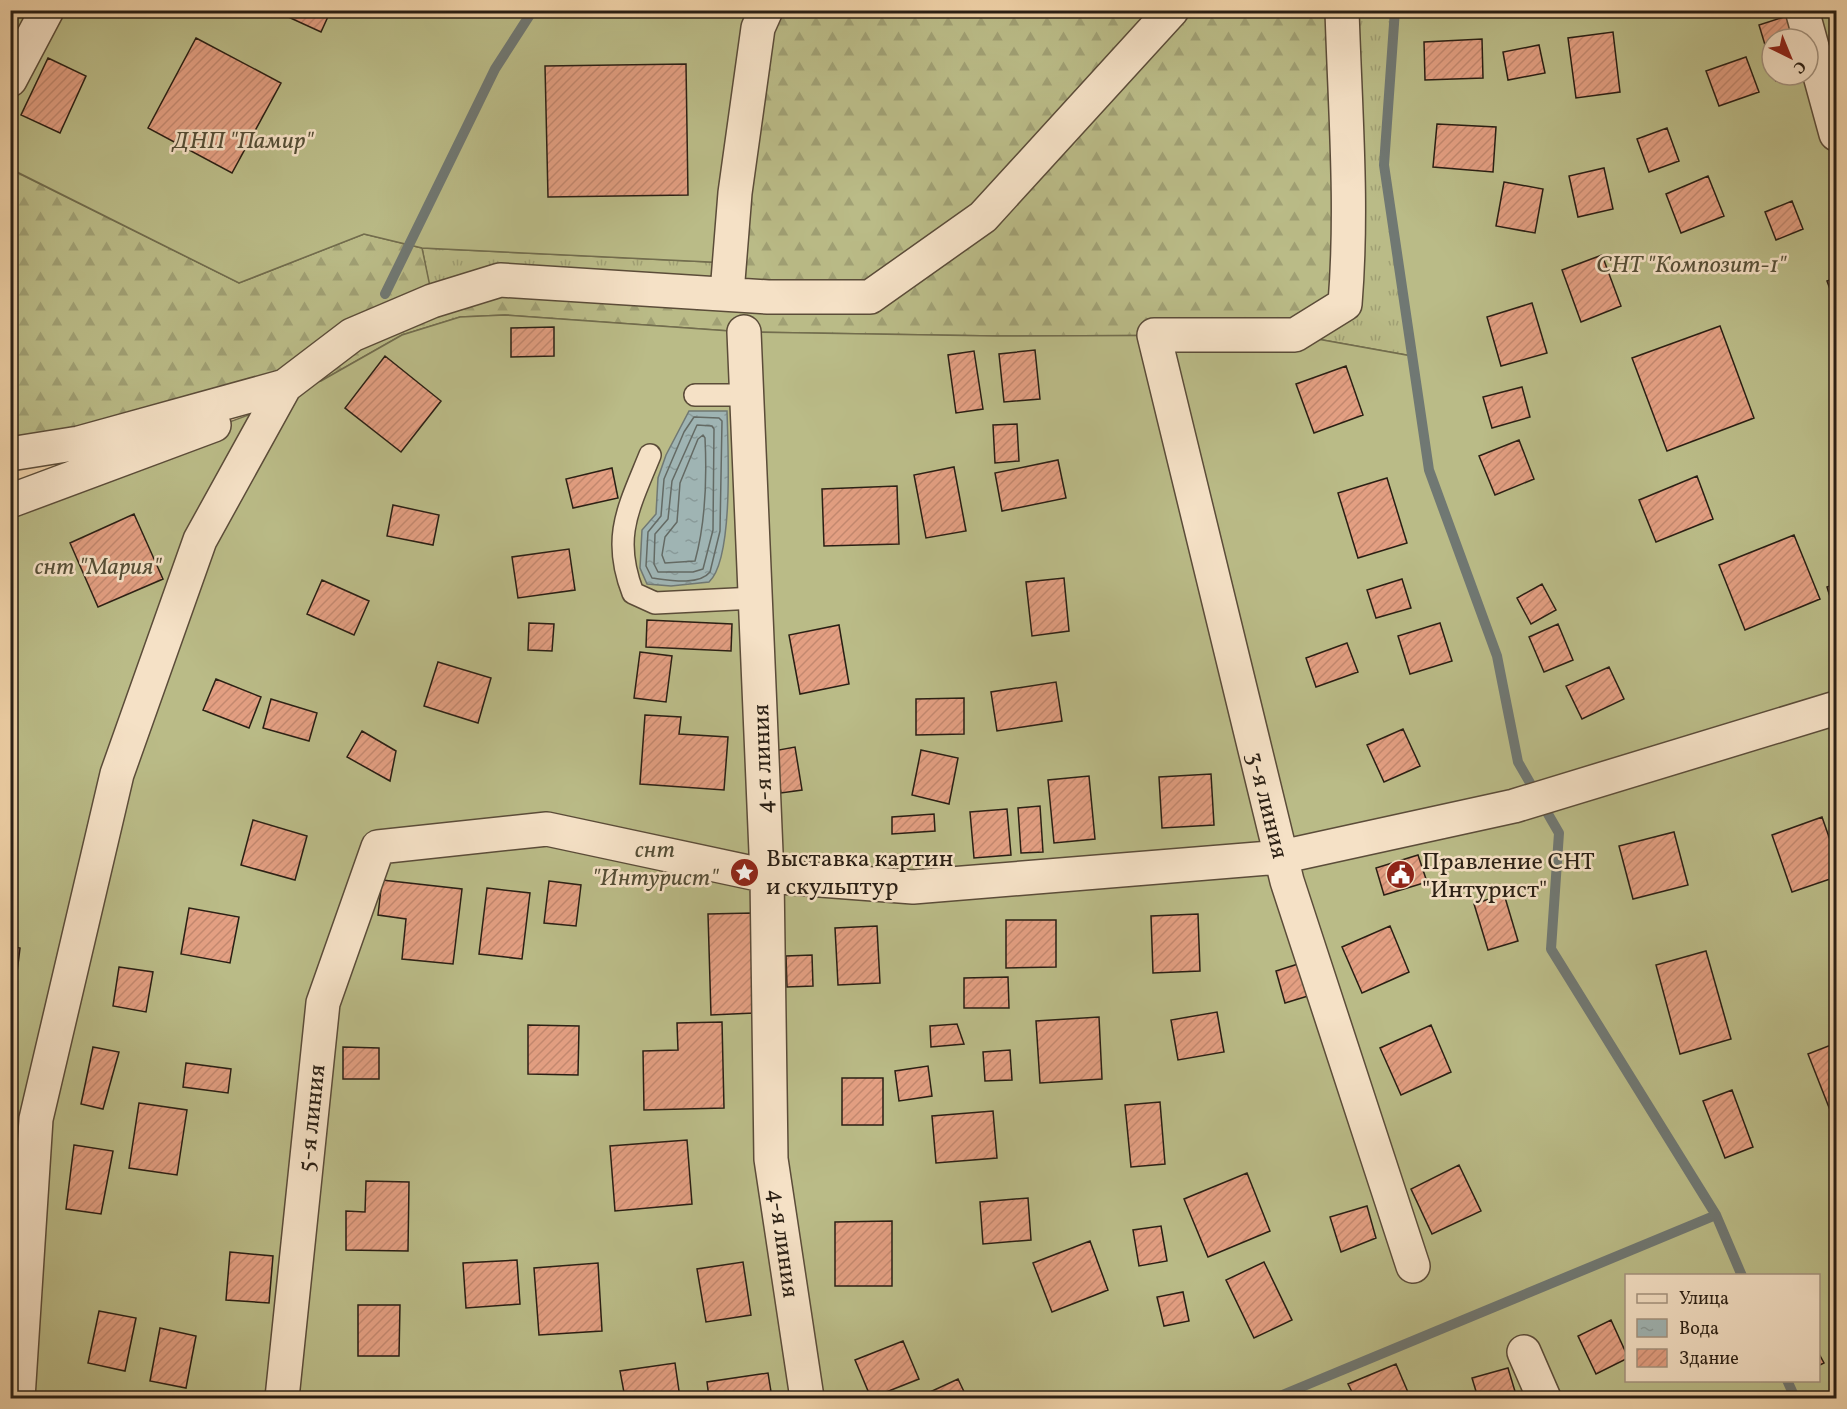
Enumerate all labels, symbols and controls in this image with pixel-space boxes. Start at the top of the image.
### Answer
north arrow [1760,27,1820,87]
text: С [1788,55,1810,78]
park label: ДНП "Памир" [171,125,314,159]
park label: СНТ "Композит-1" [1596,249,1787,283]
park label: снт "Мария" [35,551,162,585]
street label: 4-я линия [745,703,783,815]
street label: 3-я линия [1236,748,1296,863]
park label: снт "Интурист" [592,834,719,896]
place label: Выставка картин и скульптур [766,843,953,905]
place label: Правление СНТ "Интурист" [1422,846,1595,908]
place icon: Выставка картин и скульптур [729,856,761,888]
public building icon: Правление СНТ "Интурист" [1385,859,1417,891]
street label: 5-я линия [290,1063,336,1174]
street label: 4-я линия [758,1186,807,1300]
legend [1625,1274,1820,1382]
text: Улица [1679,1287,1729,1312]
text: Вода [1679,1317,1719,1342]
text: Здание [1679,1347,1739,1372]

